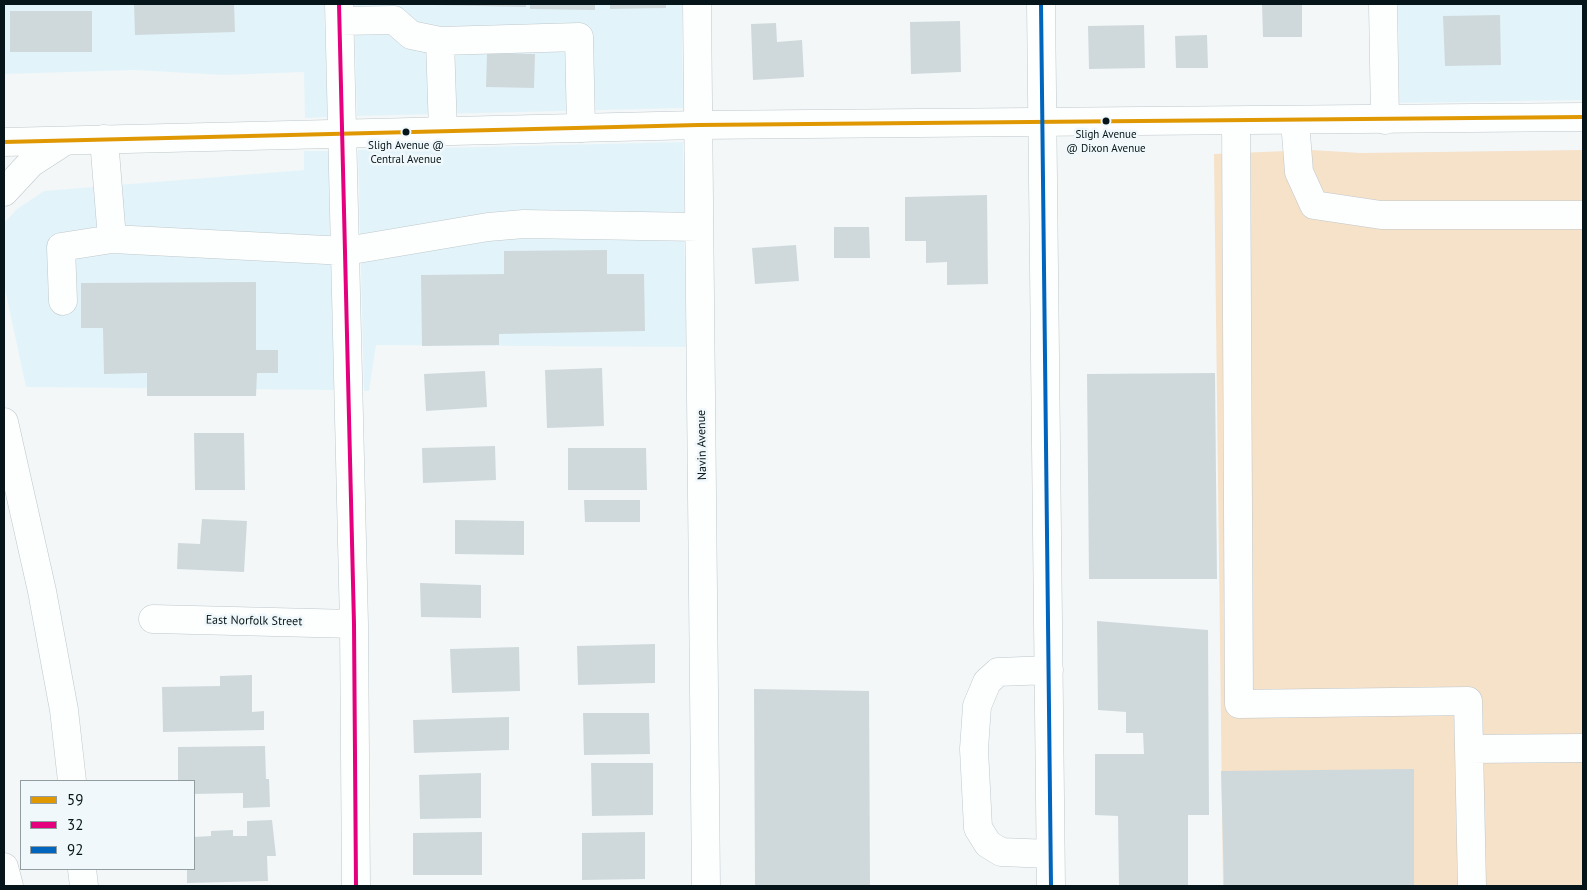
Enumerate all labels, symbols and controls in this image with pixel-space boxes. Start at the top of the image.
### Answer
marker: Sligh Avenue @ Dixon Avenue [1101,116,1111,126]
marker: Sligh Avenue @ Central Avenue [401,127,411,137]
place label: Sligh Avenue @ Dixon Avenue [1066,128,1146,154]
place label: Sligh Avenue @ Central Avenue [368,139,444,165]
street label: Navin Avenue [694,410,710,480]
street label: East Norfolk Street [206,613,302,629]
legend [20,780,195,870]
text: 59 [67,790,83,809]
text: 32 [67,815,83,834]
text: 92 [67,840,83,859]

